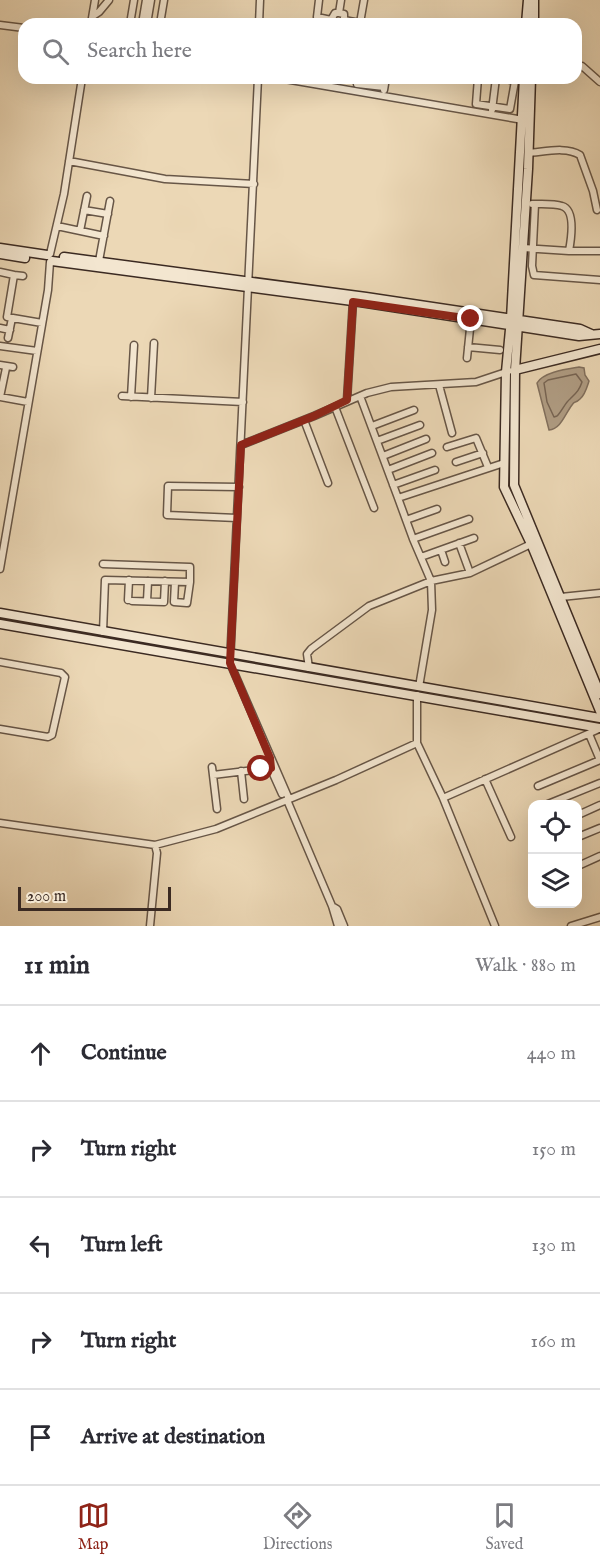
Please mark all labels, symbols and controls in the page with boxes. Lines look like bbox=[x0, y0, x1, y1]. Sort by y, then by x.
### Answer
search box bbox=[18, 18, 582, 84]
icon: search bbox=[39, 35, 72, 68]
text: Search here bbox=[87, 37, 192, 65]
route end bbox=[457, 305, 483, 331]
route start bbox=[247, 755, 273, 781]
map controls bbox=[528, 800, 582, 908]
button: locate bbox=[528, 800, 582, 854]
button: layers bbox=[528, 854, 582, 908]
scale bar bbox=[18, 884, 171, 911]
text: 200 m bbox=[27, 887, 66, 907]
text: 11 min bbox=[24, 949, 90, 982]
text: Walk · 880 m bbox=[475, 953, 576, 978]
icon: ahead bbox=[24, 1037, 57, 1070]
text: Continue bbox=[81, 1039, 167, 1067]
text: 440 m bbox=[527, 1041, 576, 1066]
icon: right bbox=[24, 1133, 57, 1166]
text: Turn right bbox=[81, 1135, 176, 1163]
text: 150 m bbox=[532, 1137, 576, 1162]
icon: left bbox=[24, 1229, 57, 1262]
text: Turn left bbox=[81, 1231, 163, 1259]
text: 130 m bbox=[531, 1233, 576, 1258]
icon: right bbox=[24, 1325, 57, 1358]
text: Turn right bbox=[81, 1327, 176, 1355]
text: 160 m bbox=[530, 1329, 576, 1354]
icon: arrive bbox=[24, 1421, 57, 1454]
text: Arrive at destination bbox=[81, 1423, 265, 1451]
tab: Map bbox=[77, 1499, 110, 1555]
tab: Directions bbox=[263, 1499, 332, 1555]
tab: Saved bbox=[486, 1499, 523, 1555]

